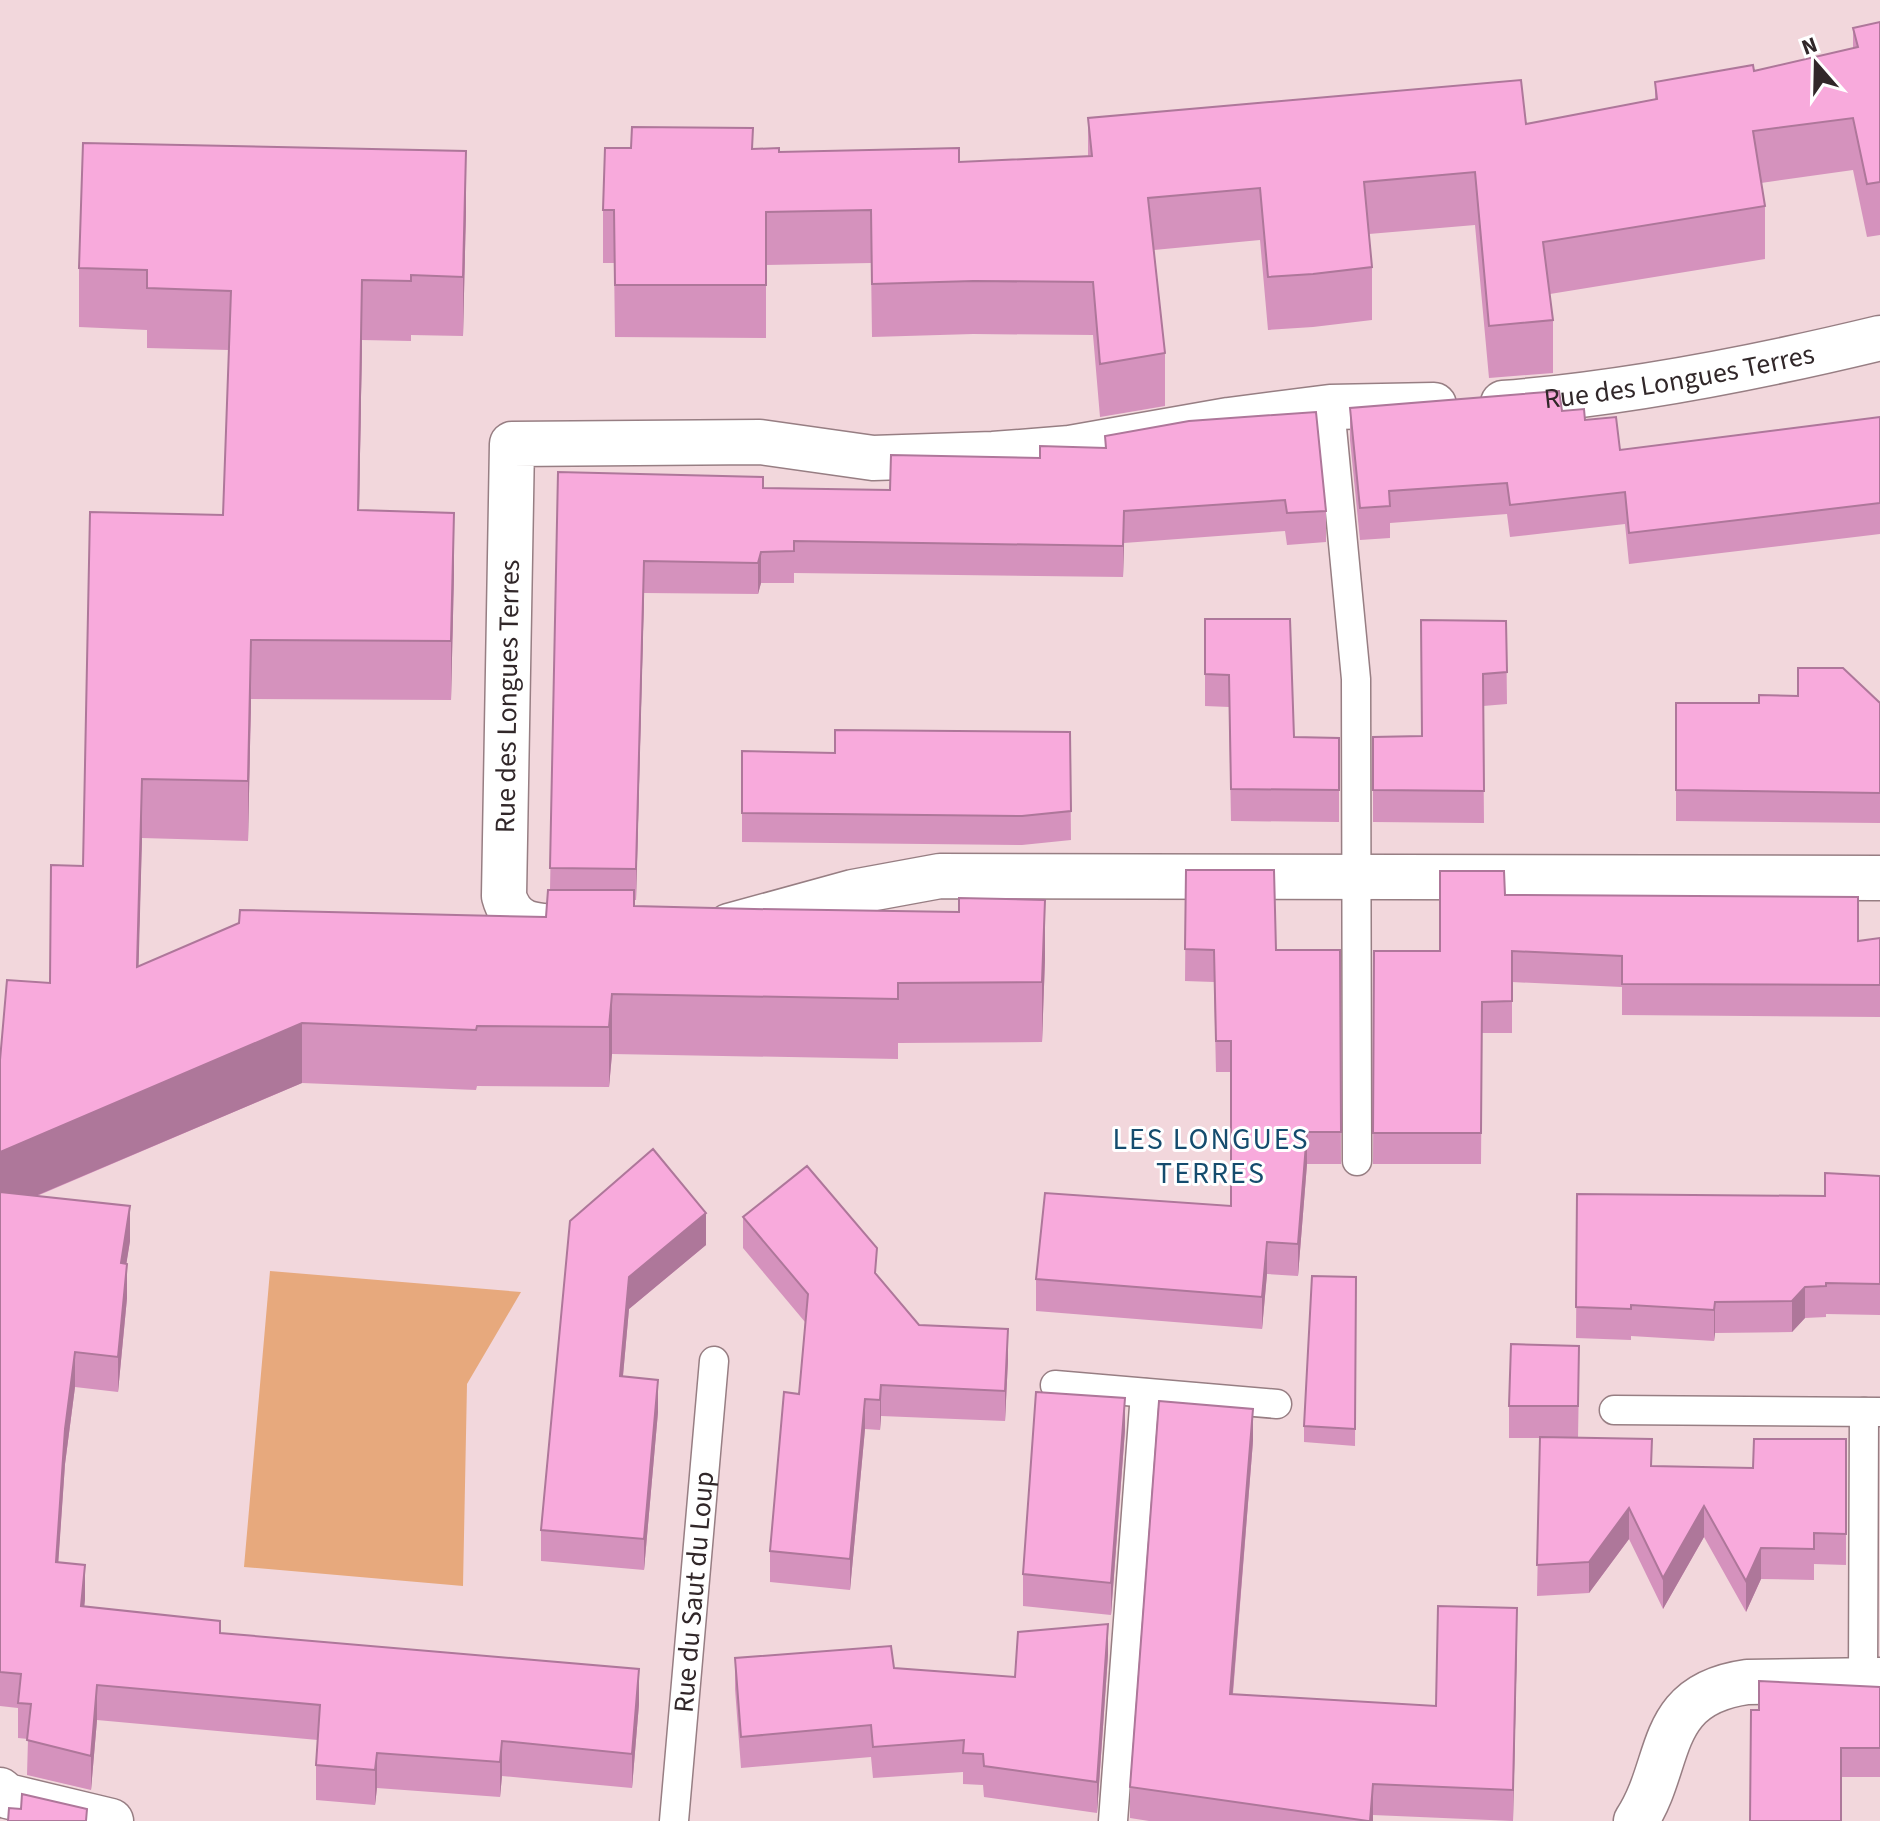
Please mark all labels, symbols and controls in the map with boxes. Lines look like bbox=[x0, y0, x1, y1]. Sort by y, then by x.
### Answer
north arrow bbox=[1776, 24, 1856, 104]
text: N bbox=[1797, 29, 1822, 64]
street label: Rue des Longues Terres bbox=[1542, 334, 1818, 419]
street label: Rue des Longues Terres bbox=[485, 559, 530, 833]
district label: LES LONGUES TERRES bbox=[1112, 1118, 1310, 1195]
street label: Rue du Saut du Loup bbox=[664, 1470, 724, 1714]

